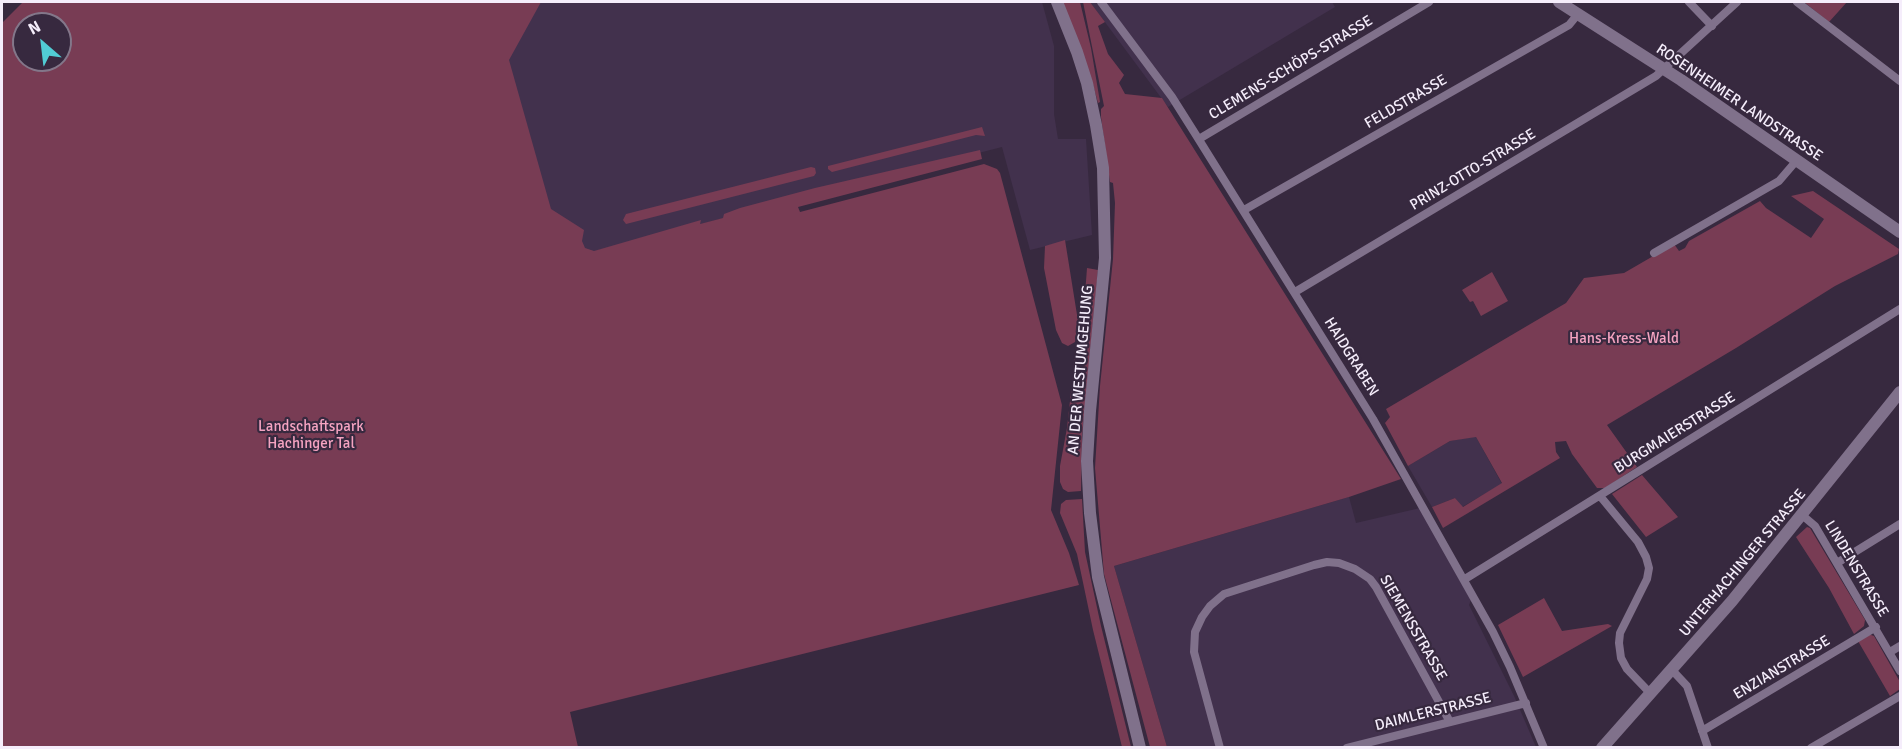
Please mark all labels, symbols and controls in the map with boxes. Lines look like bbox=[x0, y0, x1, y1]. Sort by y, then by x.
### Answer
north arrow bbox=[12, 12, 72, 72]
street label: CLEMENS-SCHÖPS-STRASSE bbox=[1206, 12, 1376, 124]
text: N bbox=[25, 16, 44, 39]
street label: ROSENHEIMER LANDSTRASSE bbox=[1652, 40, 1826, 166]
street label: FELDSTRASSE bbox=[1362, 71, 1450, 133]
street label: PRINZ-OTTO-STRASSE bbox=[1407, 125, 1539, 215]
street label: AN DER WESTUMGEHUNG bbox=[1065, 285, 1097, 455]
street label: HAIDGRABEN bbox=[1320, 314, 1382, 400]
park label: Hans-Kress-Wald bbox=[1569, 330, 1679, 348]
street label: BURGMAIERSTRASSE bbox=[1611, 388, 1739, 478]
park label: Landschaftspark Hachinger Tal bbox=[258, 418, 364, 453]
street label: UNTERHACHINGER STRASSE bbox=[1676, 486, 1810, 640]
street label: LINDENSTRASSE bbox=[1820, 518, 1892, 620]
street label: SIEMENSSTRASSE bbox=[1375, 572, 1451, 684]
street label: ENZIANSTRASSE bbox=[1730, 632, 1834, 704]
street label: DAIMLERSTRASSE bbox=[1373, 689, 1493, 735]

